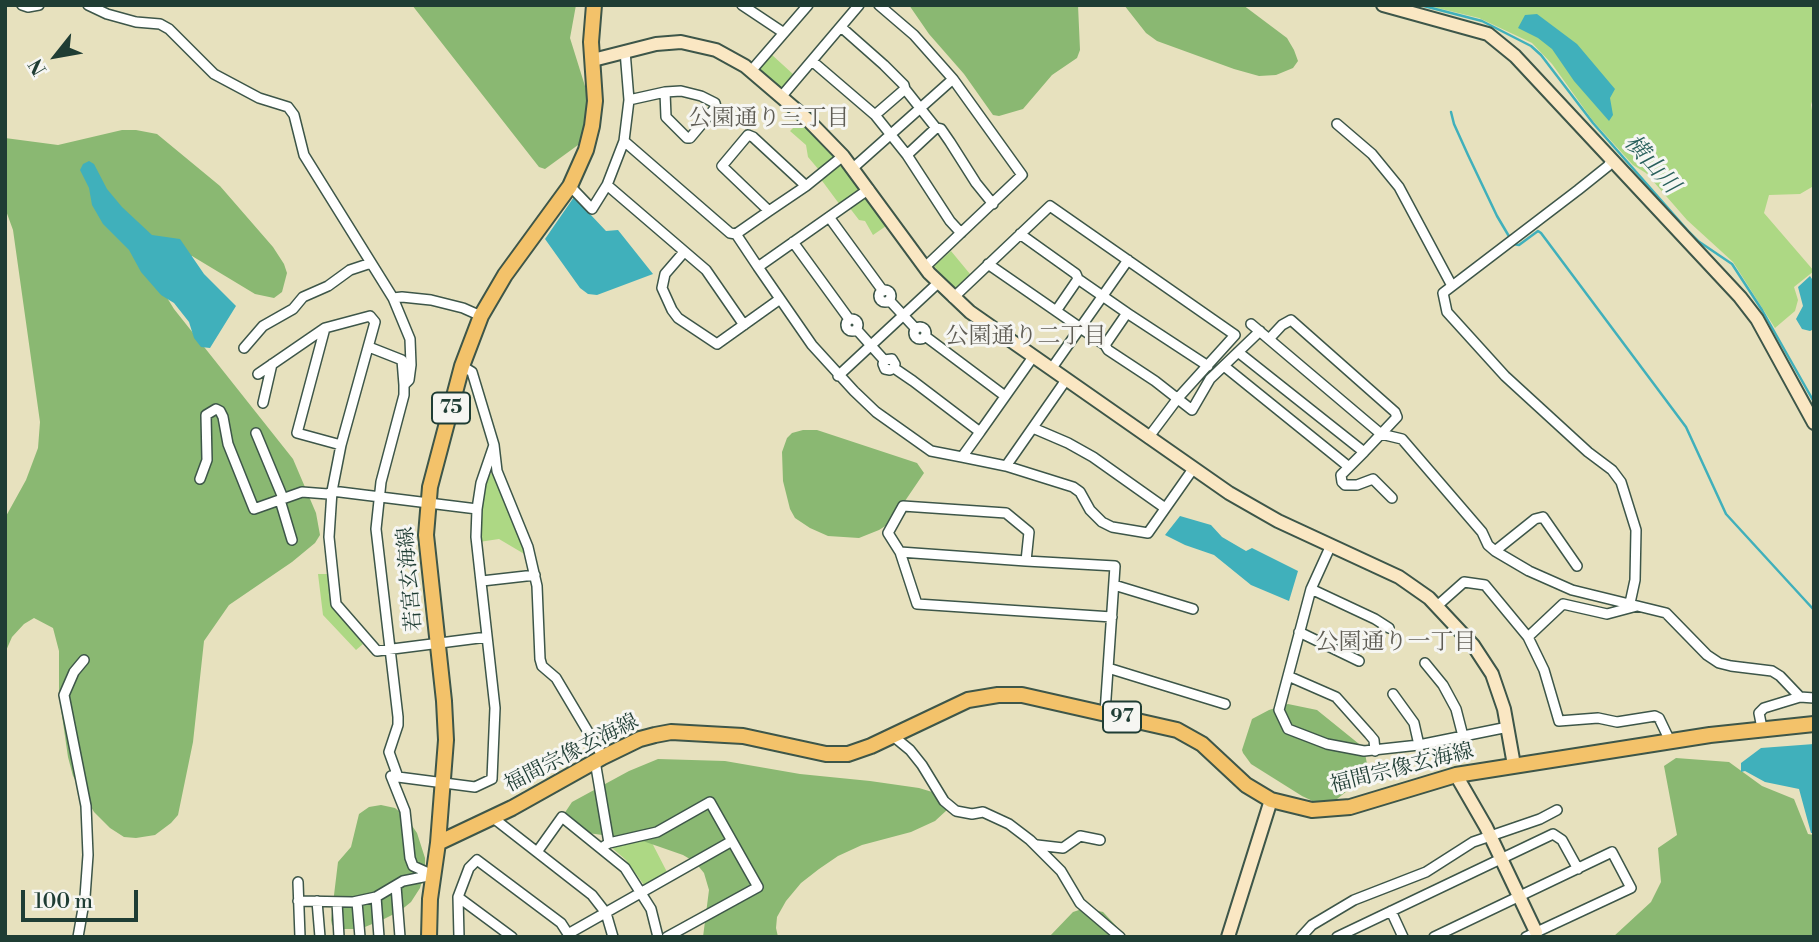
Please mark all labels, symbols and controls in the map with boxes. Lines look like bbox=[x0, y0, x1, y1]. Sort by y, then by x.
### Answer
north arrow bbox=[21, 21, 91, 91]
text: N bbox=[24, 54, 52, 79]
district label: 公園通り三丁目 bbox=[689, 105, 849, 133]
water label: 横山川 bbox=[1618, 130, 1684, 200]
district label: 公園通り二丁目 bbox=[946, 323, 1106, 351]
road number: 75 bbox=[432, 392, 470, 424]
street label: 若宮玄海線 bbox=[394, 526, 428, 632]
district label: 公園通り一丁目 bbox=[1316, 629, 1476, 657]
road number: 97 bbox=[1103, 702, 1141, 732]
street label: 福間宗像玄海線 bbox=[501, 709, 643, 799]
street label: 福間宗像玄海線 bbox=[1328, 739, 1476, 799]
scale bar bbox=[24, 876, 142, 920]
text: 100 m bbox=[34, 889, 93, 915]

